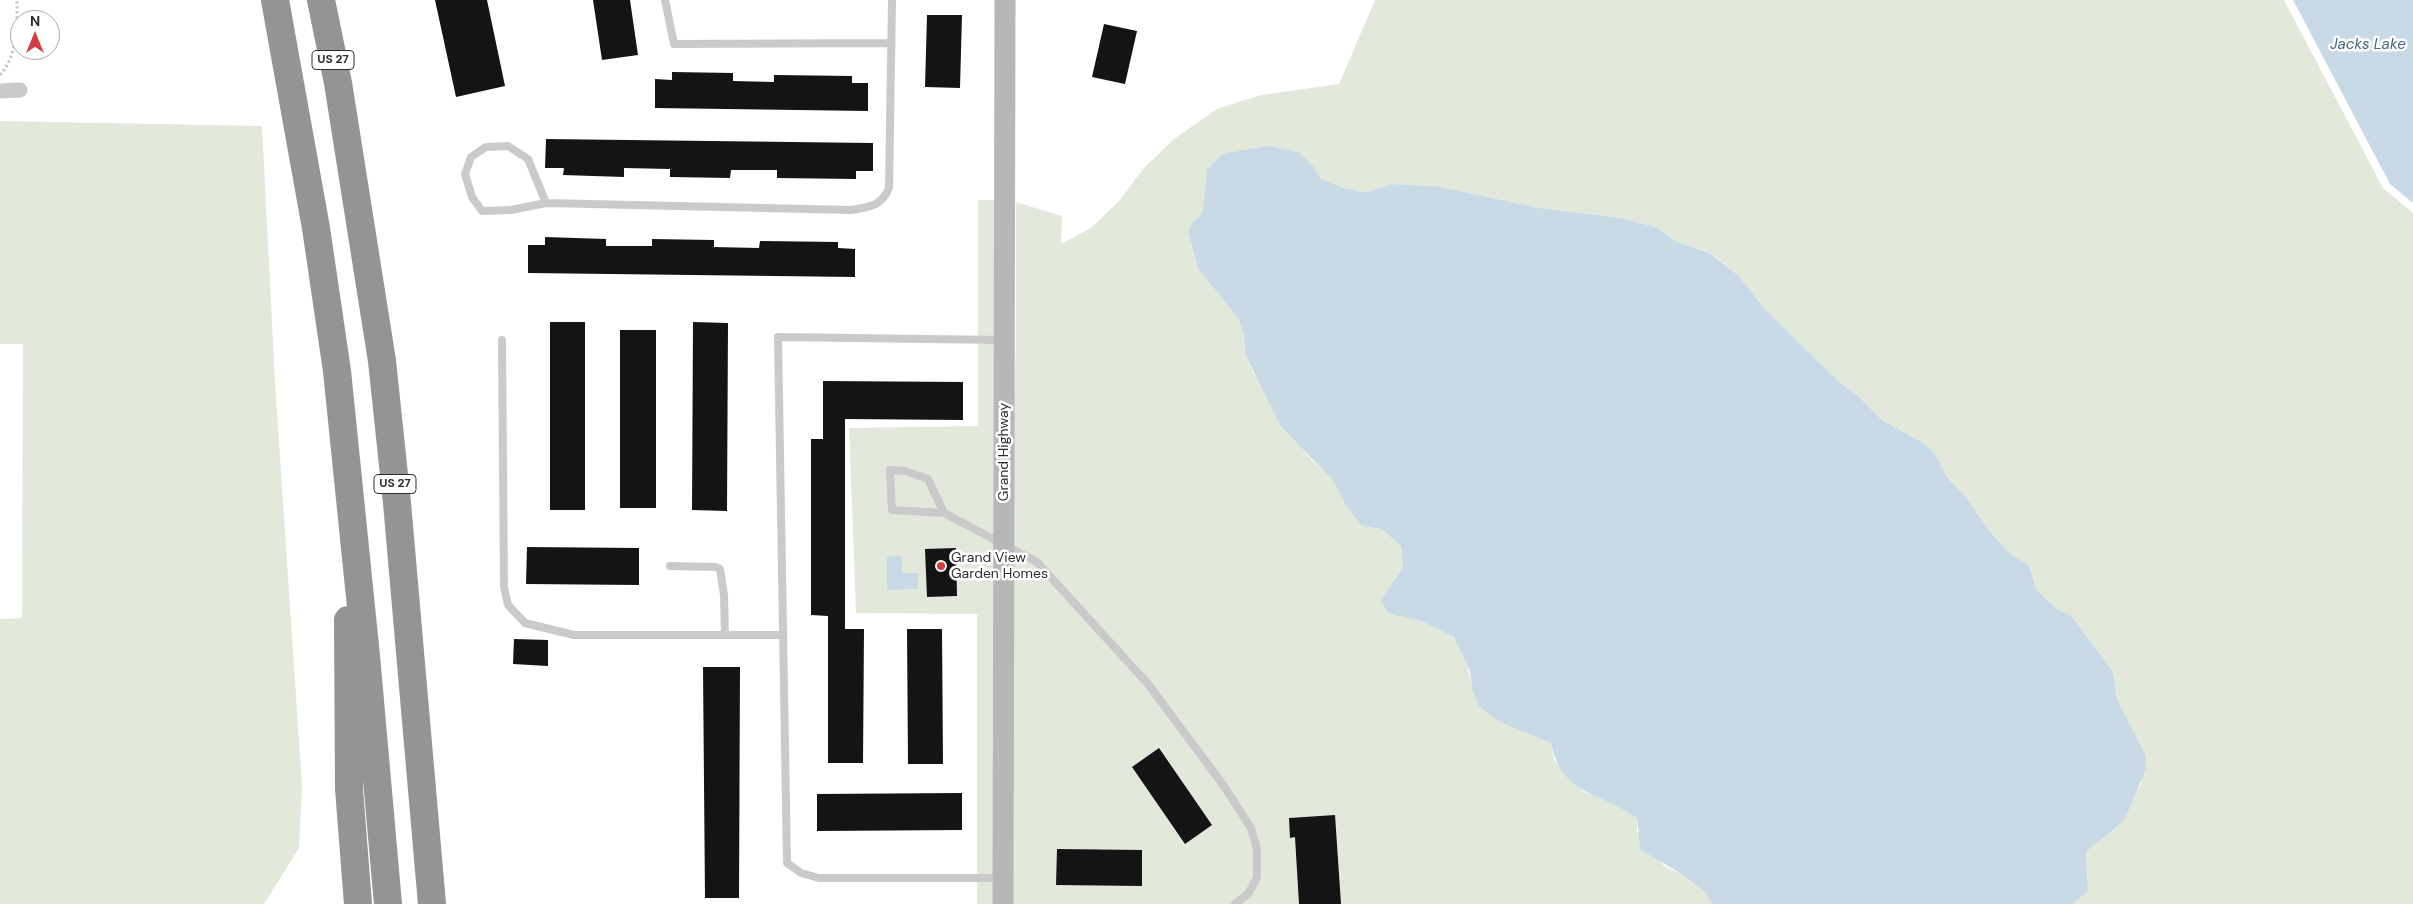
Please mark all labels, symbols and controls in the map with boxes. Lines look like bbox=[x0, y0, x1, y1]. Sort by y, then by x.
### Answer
north arrow bbox=[10, 10, 60, 60]
text: N bbox=[30, 12, 40, 30]
water label: Jacks Lake bbox=[2330, 36, 2406, 54]
road number: US 27 bbox=[312, 50, 354, 70]
street label: Grand Highway bbox=[996, 403, 1012, 501]
road number: US 27 bbox=[374, 474, 416, 494]
place label: Grand View Garden Homes bbox=[951, 550, 1048, 582]
marker: Grand View Garden Homes bbox=[935, 560, 947, 572]

